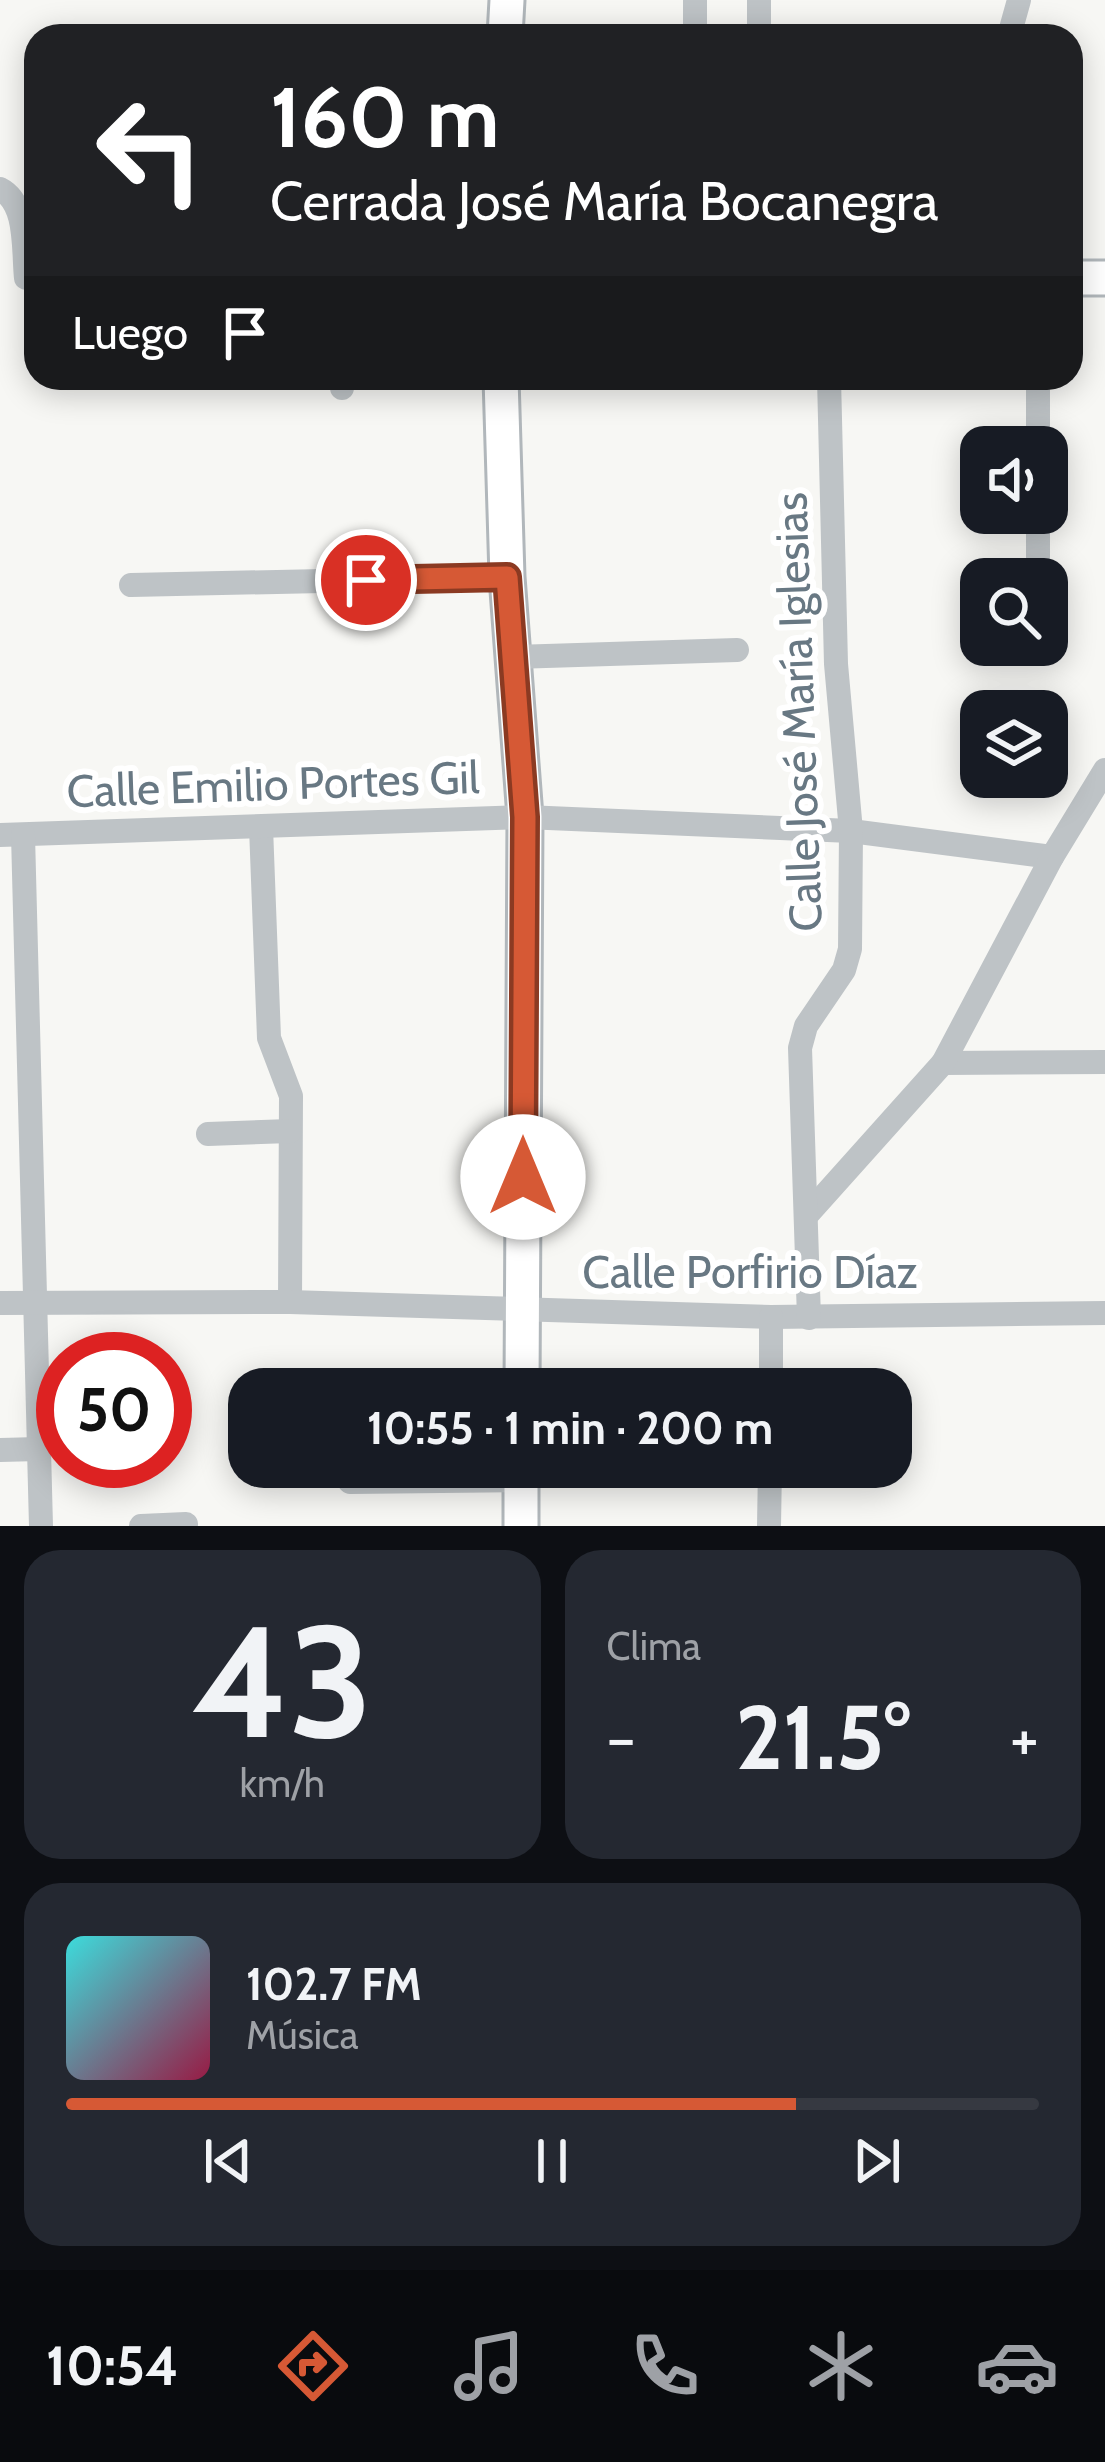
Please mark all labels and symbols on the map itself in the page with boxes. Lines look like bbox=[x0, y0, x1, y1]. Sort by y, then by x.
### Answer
street label: Calle José María Iglesias bbox=[763, 492, 833, 932]
pin bbox=[315, 529, 417, 631]
street label: Calle Emilio Portes Gil bbox=[66, 750, 481, 818]
position arrow bbox=[460, 1114, 586, 1240]
street label: Calle Porfirio Díaz bbox=[582, 1245, 918, 1299]
speed limit sign: 50 bbox=[36, 1332, 192, 1488]

